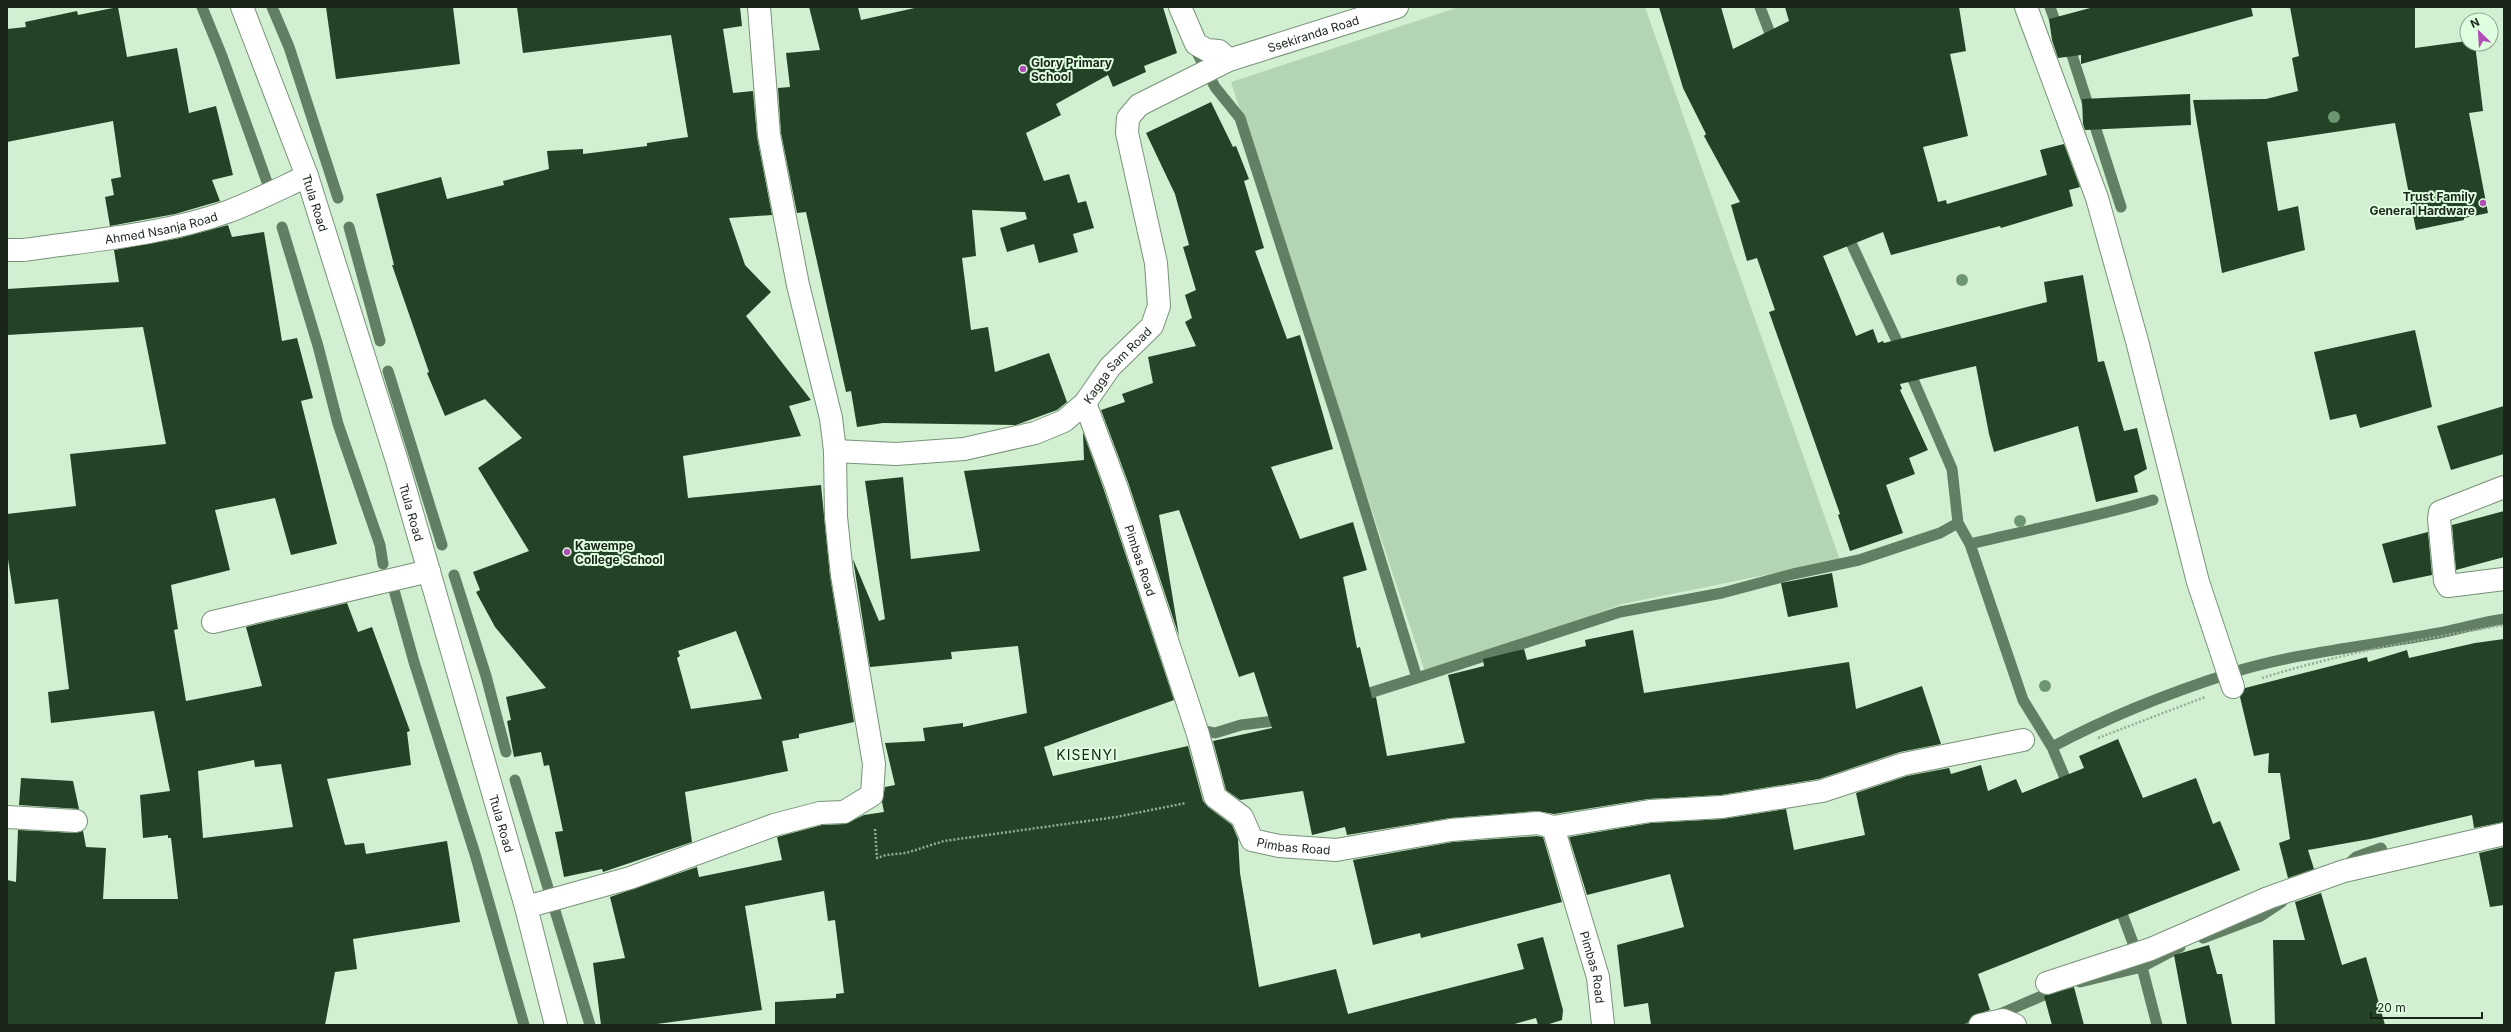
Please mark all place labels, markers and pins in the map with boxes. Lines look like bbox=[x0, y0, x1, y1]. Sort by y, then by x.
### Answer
place label: Glory Primary School bbox=[1031, 55, 1113, 84]
marker: Glory Primary School bbox=[1018, 64, 1028, 74]
place label: Trust Family General Hardware bbox=[2369, 189, 2476, 218]
marker: Trust Family General Hardware bbox=[2478, 198, 2488, 208]
place label: Kawempe College School bbox=[575, 538, 663, 567]
marker: Kawempe College School bbox=[562, 547, 572, 557]

